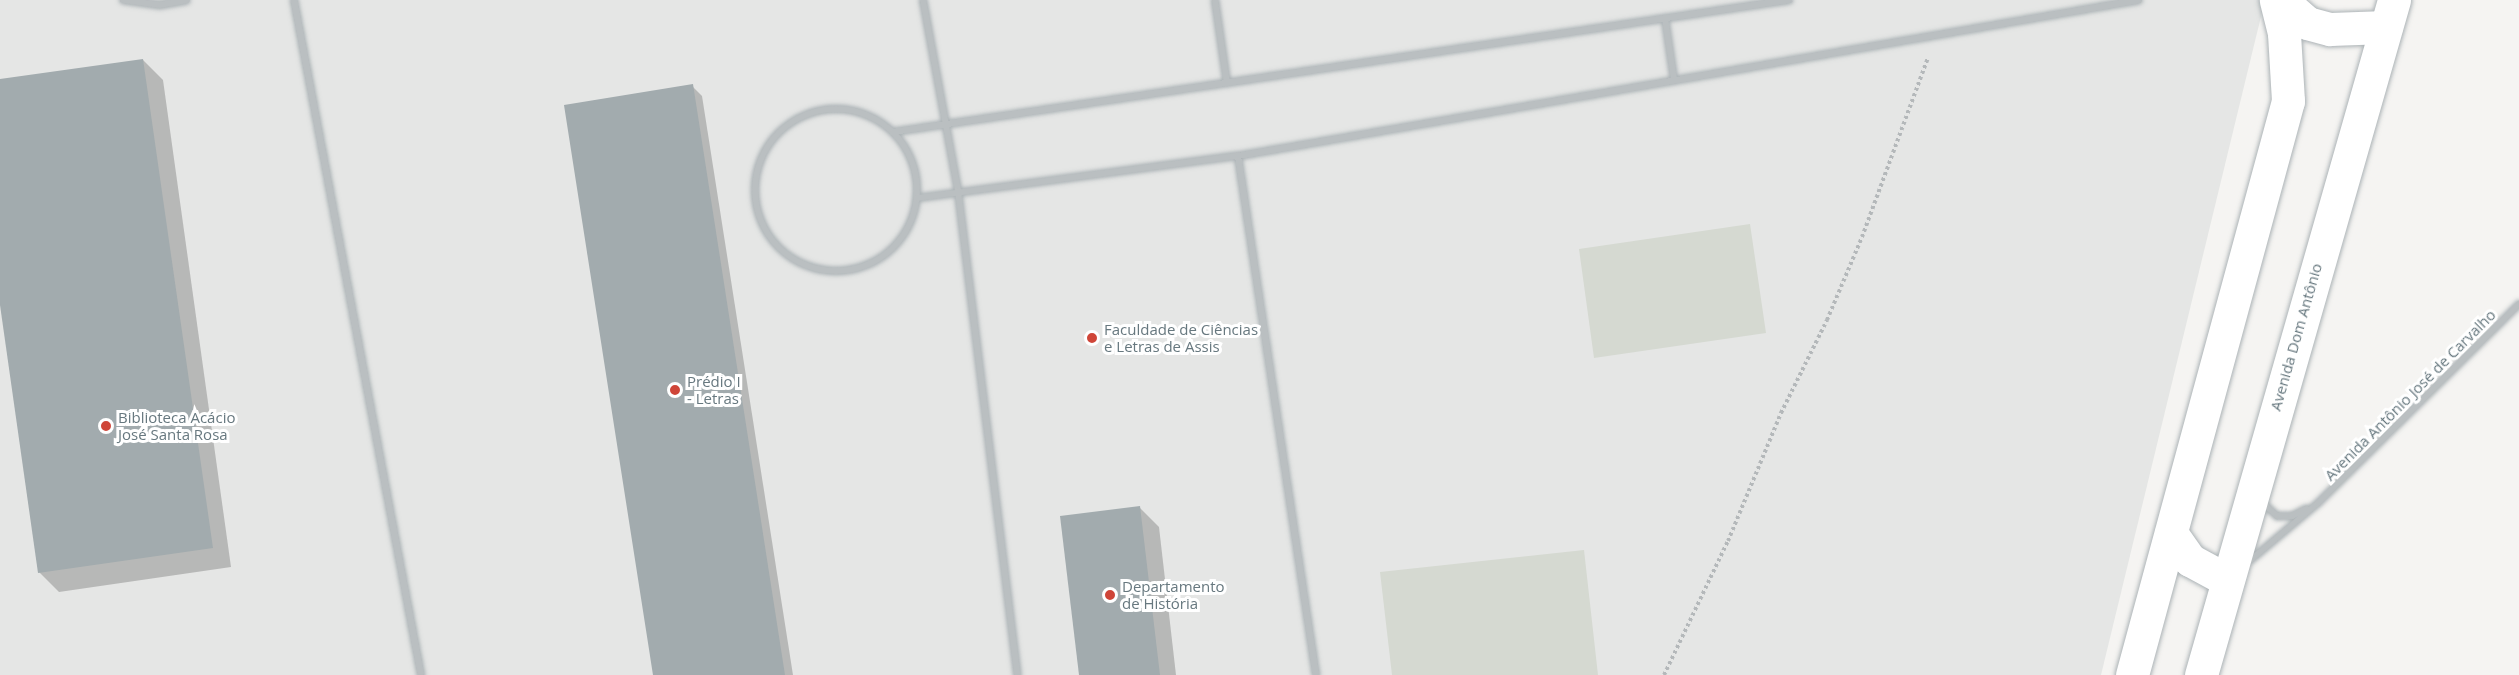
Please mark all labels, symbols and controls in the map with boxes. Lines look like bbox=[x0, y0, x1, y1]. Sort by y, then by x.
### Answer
street label: Avenida Dom Antônio bbox=[2266, 261, 2326, 413]
street label: Avenida Antônio José de Carvalho bbox=[2321, 306, 2499, 484]
place label: Faculdade de Ciências e Letras de Assis bbox=[1104, 320, 1258, 355]
marker: Faculdade de Ciências e Letras de Assis bbox=[1085, 331, 1099, 345]
place label: Prédio I - Letras bbox=[687, 372, 741, 407]
marker: Prédio I - Letras bbox=[668, 383, 682, 397]
place label: Biblioteca Acácio José Santa Rosa bbox=[118, 408, 235, 443]
marker: Biblioteca Acácio José Santa Rosa bbox=[99, 419, 113, 433]
place label: Departamento de História bbox=[1122, 577, 1225, 612]
marker: Departamento de História bbox=[1103, 588, 1117, 602]

